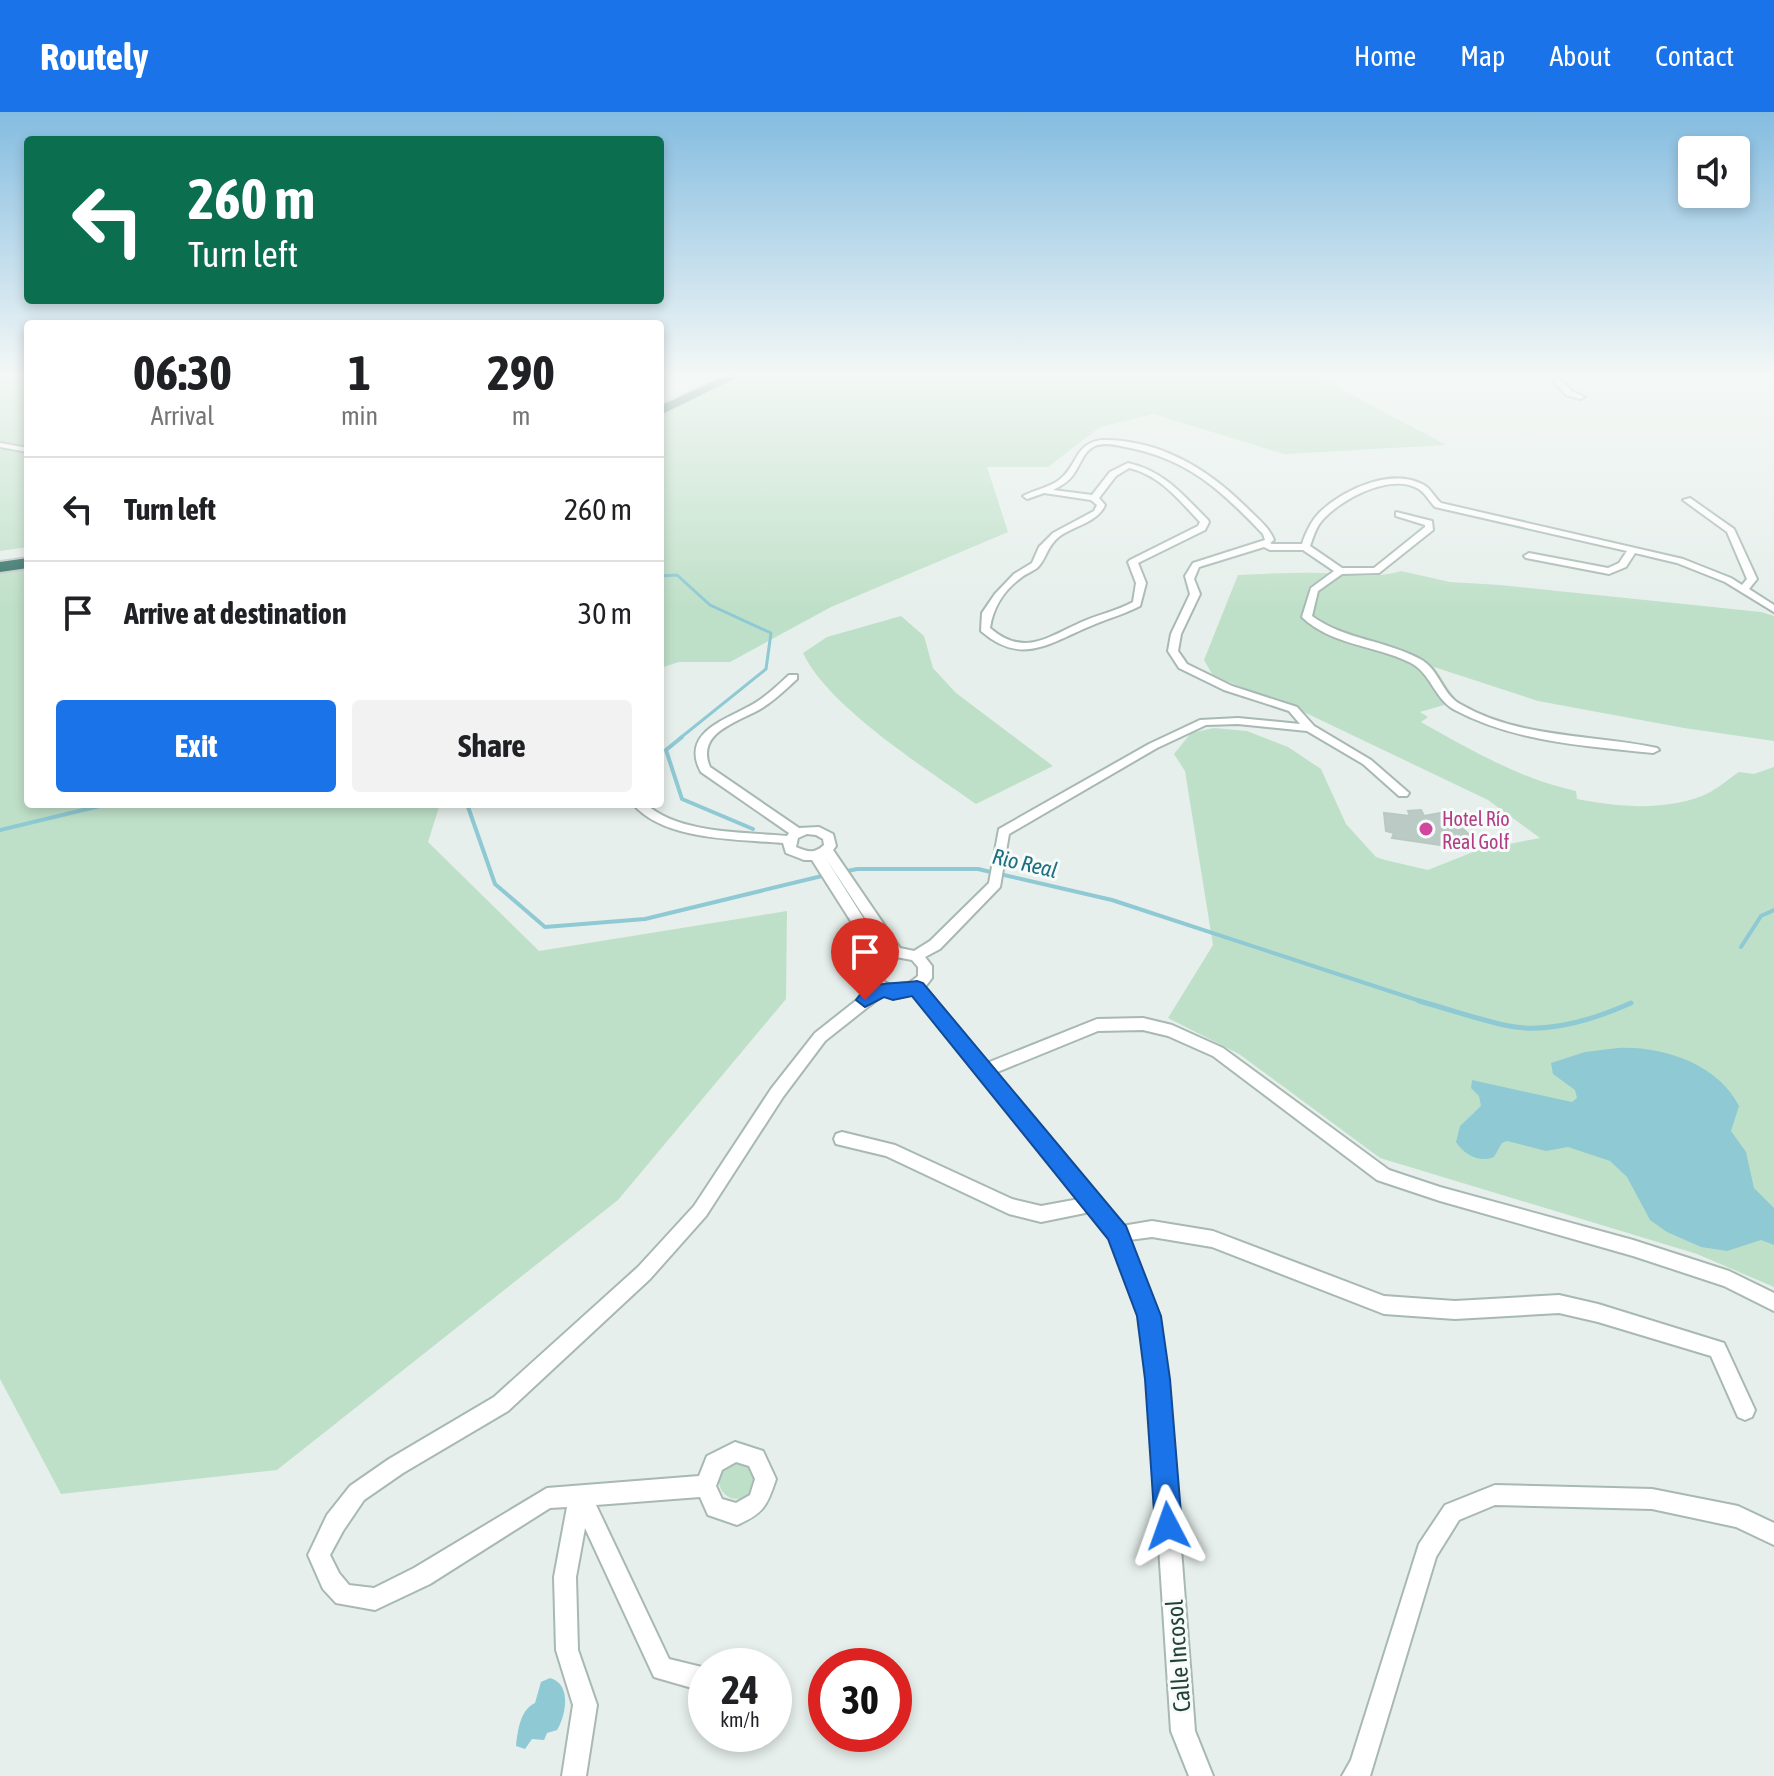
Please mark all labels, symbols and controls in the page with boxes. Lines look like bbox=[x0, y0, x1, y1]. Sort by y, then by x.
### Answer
text: Routely bbox=[40, 35, 148, 78]
text: Home bbox=[1354, 40, 1416, 72]
text: Map bbox=[1460, 40, 1505, 72]
text: About bbox=[1549, 40, 1611, 72]
text: Contact bbox=[1655, 40, 1734, 72]
map controls bbox=[1678, 136, 1750, 208]
button: sound bbox=[1678, 136, 1750, 208]
text: 260 m bbox=[188, 167, 315, 231]
icon: left bbox=[56, 168, 160, 272]
text: Turn left bbox=[188, 233, 298, 275]
text: 06:30 bbox=[133, 345, 232, 400]
text: 1 bbox=[348, 345, 371, 400]
text: 290 bbox=[487, 345, 555, 400]
text: Arrival bbox=[151, 401, 214, 431]
text: min bbox=[341, 401, 378, 431]
text: m bbox=[512, 401, 530, 431]
icon: left bbox=[56, 487, 100, 531]
text: Turn left bbox=[124, 492, 216, 526]
text: 260 m bbox=[564, 492, 632, 526]
icon: arrive bbox=[56, 591, 100, 635]
text: Arrive at destination bbox=[124, 596, 346, 630]
text: 30 m bbox=[578, 596, 632, 630]
button: Exit bbox=[56, 700, 336, 792]
button: Share bbox=[352, 700, 632, 792]
place label: Hotel Río Real Golf bbox=[1442, 807, 1510, 853]
marker: Hotel Río Real Golf bbox=[1417, 820, 1435, 838]
water label: Rio Real bbox=[990, 843, 1060, 883]
pin bbox=[831, 918, 899, 1000]
icon: arrive bbox=[843, 930, 887, 974]
position arrow bbox=[1126, 1484, 1210, 1568]
street label: Calle Incosol bbox=[1161, 1598, 1195, 1713]
speed limit sign: 30 bbox=[808, 1648, 912, 1752]
text: 24 bbox=[721, 1667, 759, 1712]
text: km/h bbox=[720, 1708, 760, 1731]

